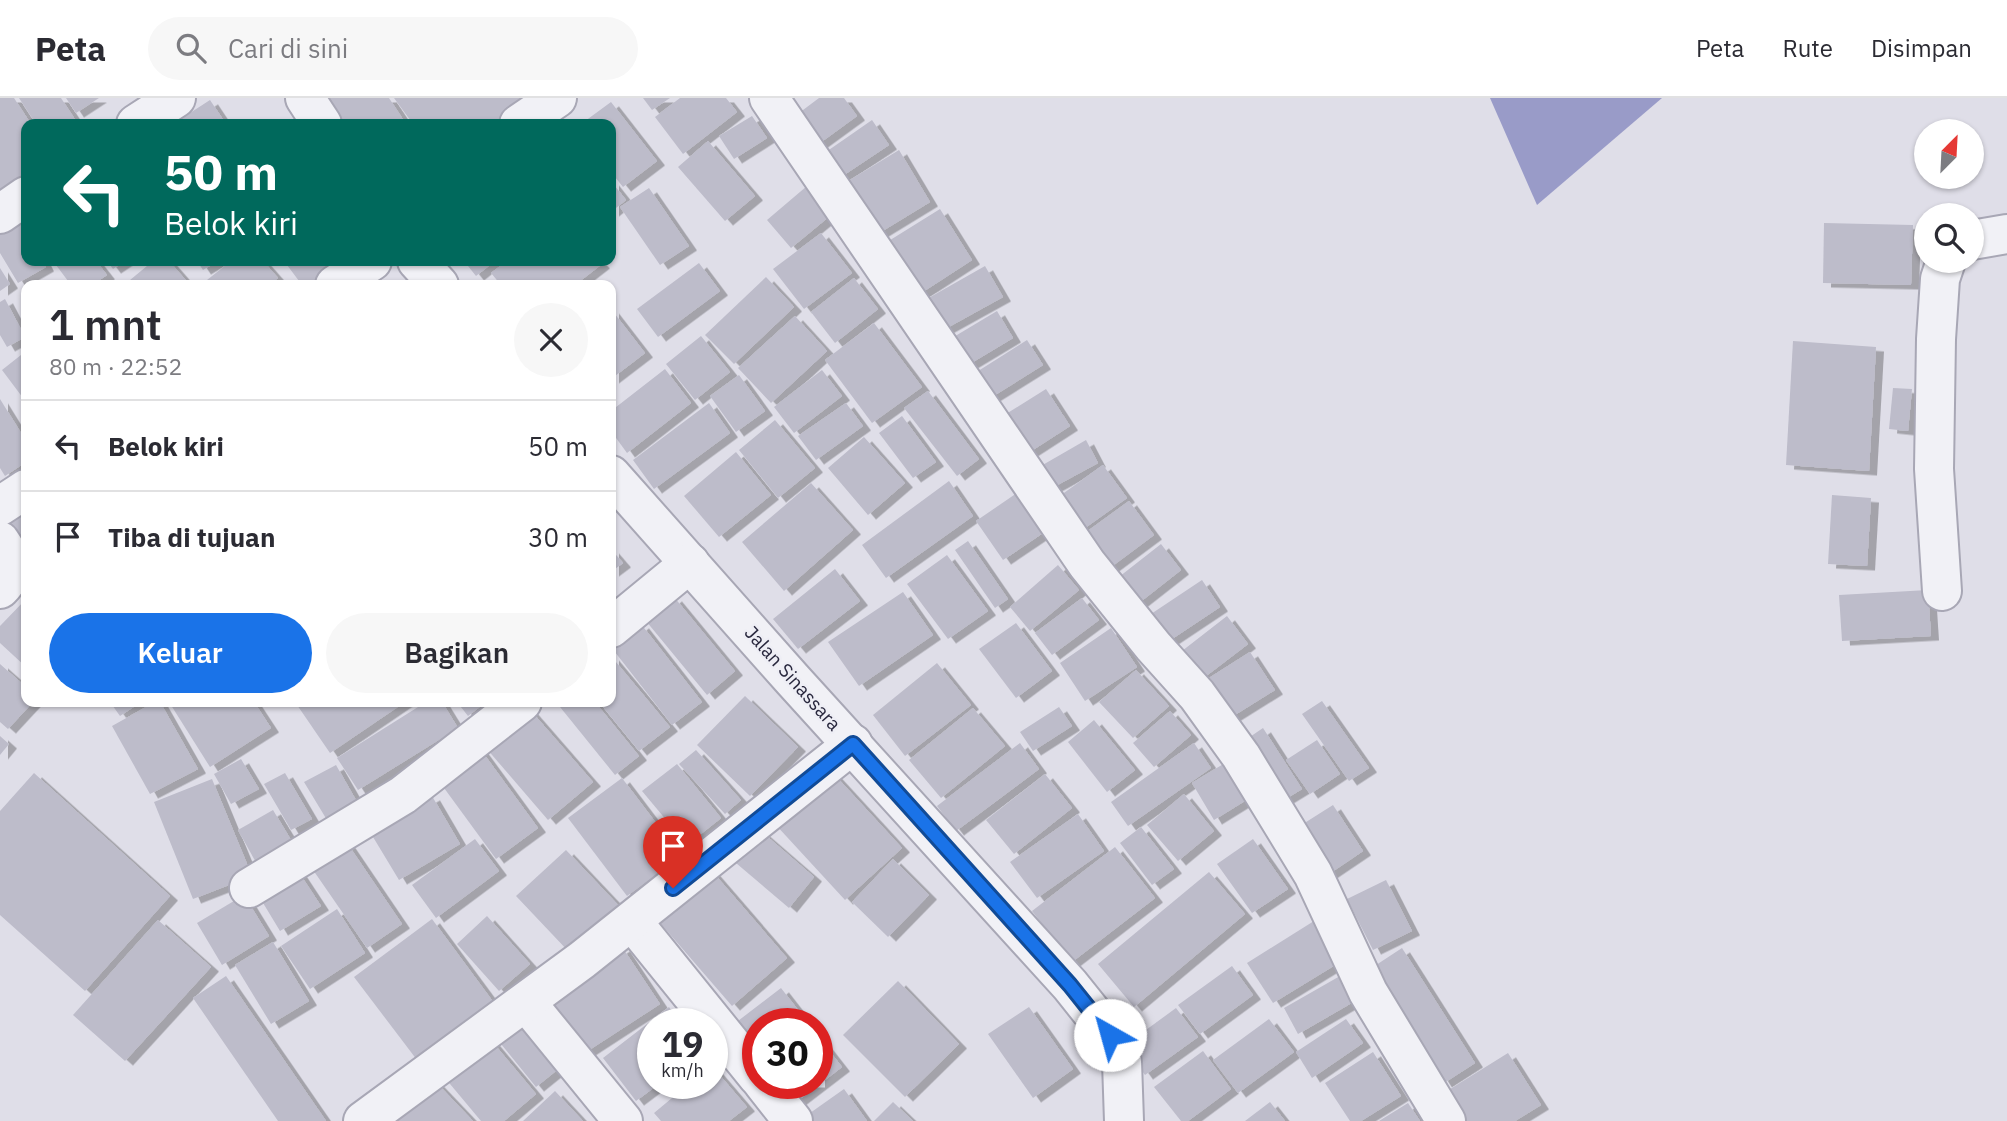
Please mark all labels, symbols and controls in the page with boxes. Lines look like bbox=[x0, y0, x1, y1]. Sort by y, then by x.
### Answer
search box bbox=[148, 17, 638, 80]
text: Peta bbox=[35, 27, 106, 70]
icon: search bbox=[172, 29, 210, 67]
text: Cari di sini bbox=[228, 31, 348, 65]
text: Peta bbox=[1696, 32, 1744, 64]
text: Rute bbox=[1782, 32, 1833, 64]
text: Disimpan bbox=[1871, 32, 1972, 64]
north arrow bbox=[1914, 119, 1984, 189]
map controls bbox=[1914, 119, 1984, 273]
text: 50 m bbox=[164, 140, 278, 203]
icon: left bbox=[49, 147, 140, 238]
text: Belok kiri bbox=[164, 202, 298, 244]
button: search bbox=[1914, 203, 1984, 273]
text: 1 mnt bbox=[49, 297, 162, 352]
button: close bbox=[514, 303, 588, 377]
text: 80 m · 22:52 bbox=[49, 351, 182, 381]
icon: left bbox=[49, 427, 87, 465]
text: Belok kiri bbox=[108, 429, 224, 463]
text: 50 m bbox=[528, 429, 588, 463]
icon: arrive bbox=[49, 518, 87, 556]
text: Tiba di tujuan bbox=[108, 520, 275, 554]
text: 30 m bbox=[528, 520, 588, 554]
button: Keluar bbox=[49, 613, 312, 693]
button: Bagikan bbox=[326, 613, 588, 693]
street label: Jalan Sinassara bbox=[740, 621, 846, 735]
pin bbox=[643, 816, 703, 888]
icon: arrive bbox=[654, 827, 692, 865]
position arrow bbox=[1073, 998, 1147, 1072]
speed limit sign: 30 bbox=[742, 1008, 833, 1099]
text: 19 bbox=[661, 1021, 704, 1067]
text: km/h bbox=[661, 1059, 704, 1082]

